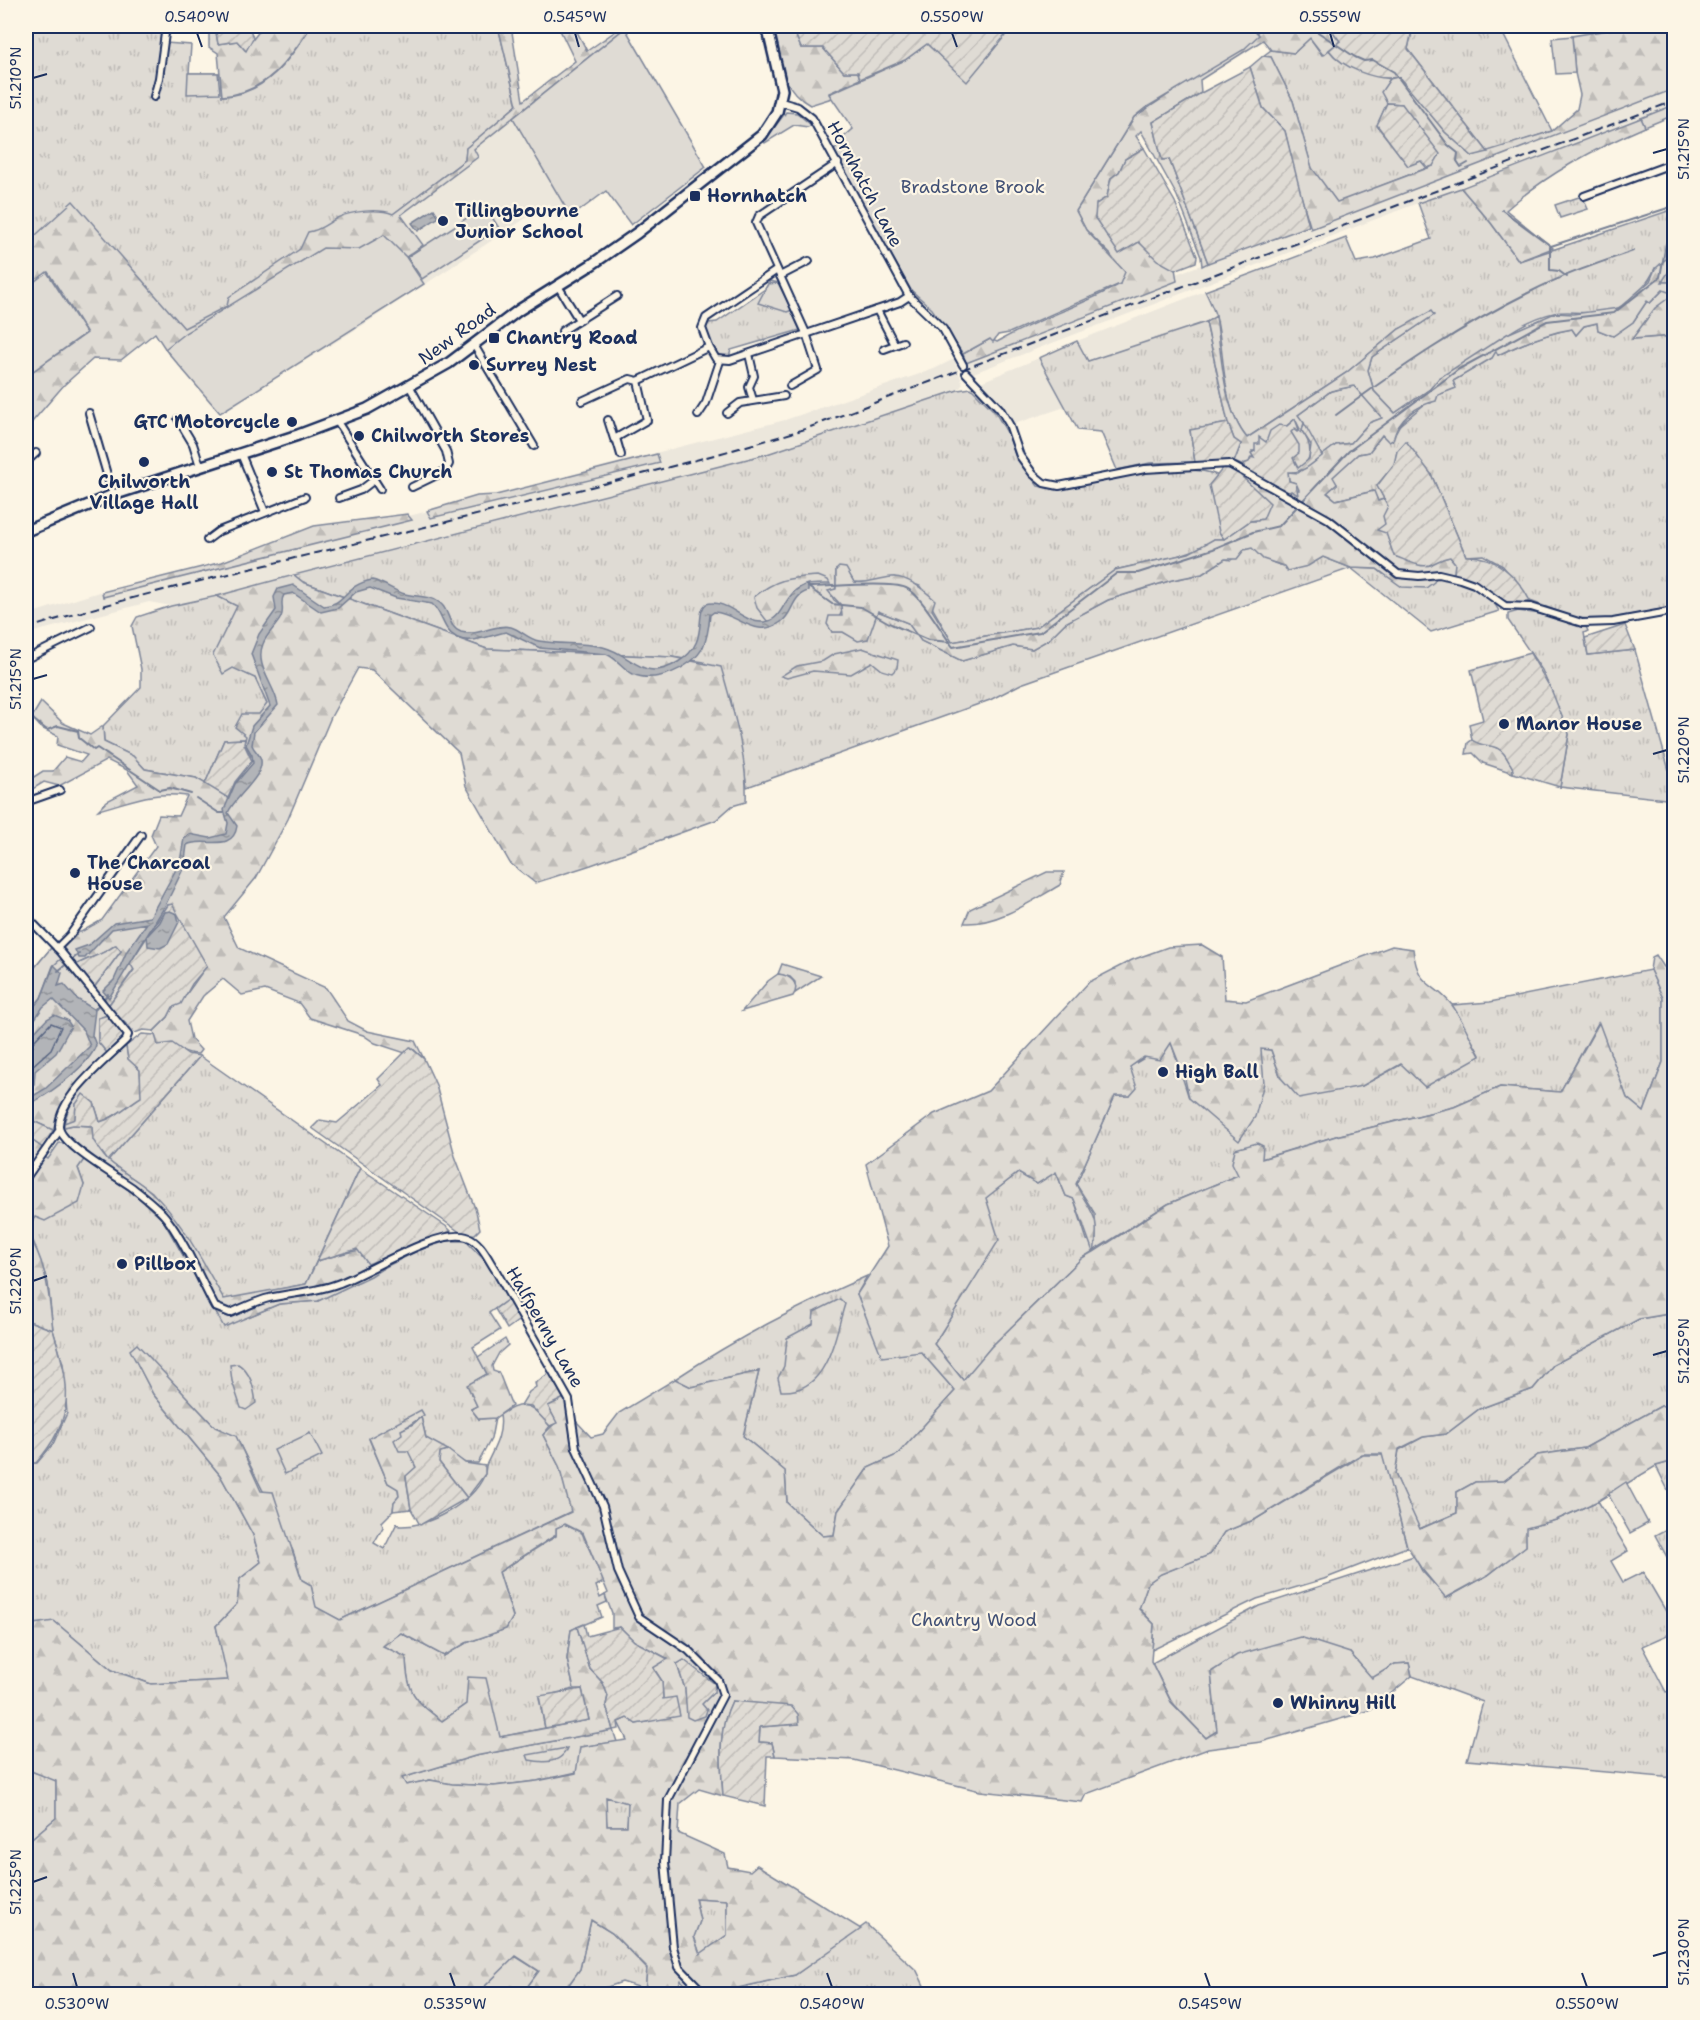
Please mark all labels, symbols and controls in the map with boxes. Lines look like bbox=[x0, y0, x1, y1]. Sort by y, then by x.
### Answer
text: 0.540°W bbox=[164, 7, 230, 27]
text: 0.545°W bbox=[543, 7, 607, 27]
text: 0.550°W bbox=[920, 7, 984, 27]
text: 0.555°W bbox=[1299, 7, 1361, 27]
text: 51.210°N bbox=[6, 46, 26, 110]
street label: Hornhatch Lane bbox=[822, 117, 908, 251]
text: 51.215°N bbox=[1674, 118, 1694, 180]
park label: Bradstone Brook bbox=[901, 175, 1045, 199]
place label: Hornhatch bbox=[707, 184, 807, 208]
marker: Hornhatch bbox=[688, 189, 702, 203]
place label: Tillingbourne Junior School bbox=[455, 199, 583, 244]
marker: Tillingbourne Junior School bbox=[436, 214, 450, 228]
street label: New Road bbox=[413, 298, 501, 370]
place label: Chantry Road bbox=[506, 326, 638, 350]
marker: Chantry Road bbox=[487, 331, 501, 345]
place label: Surrey Nest bbox=[486, 353, 597, 377]
marker: Surrey Nest bbox=[467, 358, 481, 372]
place label: GTC Motorcycle bbox=[134, 410, 280, 434]
marker: GTC Motorcycle bbox=[285, 415, 299, 429]
place label: Chilworth Stores bbox=[371, 424, 529, 448]
marker: Chilworth Stores bbox=[352, 429, 366, 443]
marker: Chilworth Village Hall bbox=[137, 455, 151, 469]
place label: St Thomas Church bbox=[284, 460, 452, 484]
marker: St Thomas Church bbox=[265, 465, 279, 479]
place label: Chilworth Village Hall bbox=[90, 470, 198, 515]
text: 51.215°N bbox=[6, 648, 26, 710]
place label: Manor House bbox=[1516, 712, 1643, 736]
text: 51.220°N bbox=[1674, 716, 1694, 784]
marker: Manor House bbox=[1497, 717, 1511, 731]
place label: The Charcoal House bbox=[87, 851, 210, 896]
marker: The Charcoal House bbox=[68, 866, 82, 880]
place label: High Ball bbox=[1175, 1060, 1259, 1084]
marker: High Ball bbox=[1156, 1065, 1170, 1079]
text: 51.220°N bbox=[6, 1247, 26, 1315]
place label: Pillbox bbox=[134, 1252, 196, 1276]
marker: Pillbox bbox=[115, 1257, 129, 1271]
street label: Halfpenny Lane bbox=[501, 1262, 589, 1392]
text: 51.225°N bbox=[1674, 1318, 1694, 1384]
park label: Chantry Wood bbox=[911, 1608, 1037, 1632]
place label: Whinny Hill bbox=[1290, 1691, 1396, 1715]
marker: Whinny Hill bbox=[1271, 1696, 1285, 1710]
text: 51.225°N bbox=[6, 1849, 26, 1915]
text: 51.230°N bbox=[1674, 1918, 1694, 1986]
text: 0.530°W bbox=[45, 1994, 109, 2014]
text: 0.535°W bbox=[423, 1994, 487, 2014]
text: 0.540°W bbox=[799, 1994, 865, 2014]
text: 0.545°W bbox=[1178, 1994, 1242, 2014]
text: 0.550°W bbox=[1555, 1994, 1619, 2014]

